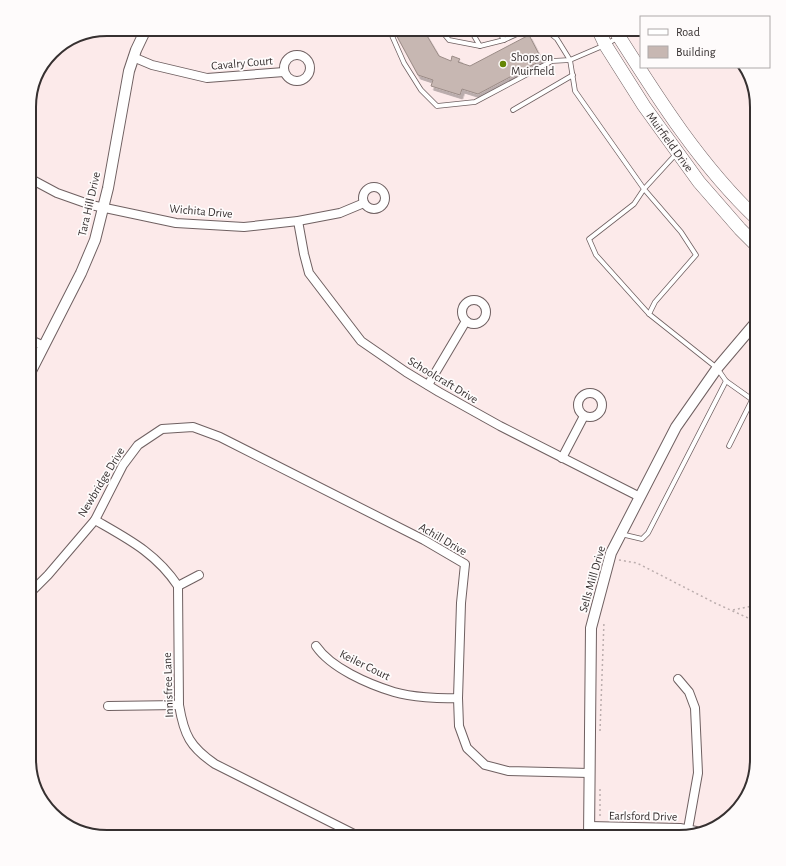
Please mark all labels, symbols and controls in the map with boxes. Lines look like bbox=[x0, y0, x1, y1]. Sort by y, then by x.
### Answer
legend bbox=[640, 16, 770, 68]
text: Road bbox=[676, 26, 700, 38]
text: Building bbox=[676, 46, 716, 58]
place label: Shops on Muirfield bbox=[511, 51, 555, 77]
street label: Cavalry Court bbox=[211, 54, 274, 73]
marker: Shops on Muirfield bbox=[498, 59, 508, 69]
street label: Muirfield Drive bbox=[644, 110, 696, 174]
street label: Tara Hill Drive bbox=[76, 171, 102, 237]
street label: Wichita Drive bbox=[169, 202, 233, 220]
street label: Schoolcraft Drive bbox=[406, 354, 480, 406]
street label: Newbridge Drive bbox=[76, 445, 126, 519]
street label: Achill Drive bbox=[417, 520, 469, 558]
street label: Sells Mill Drive bbox=[577, 544, 607, 614]
street label: Keiler Court bbox=[338, 648, 392, 682]
street label: Innisfree Lane bbox=[161, 652, 175, 718]
street label: Earlsford Drive bbox=[609, 809, 677, 823]

